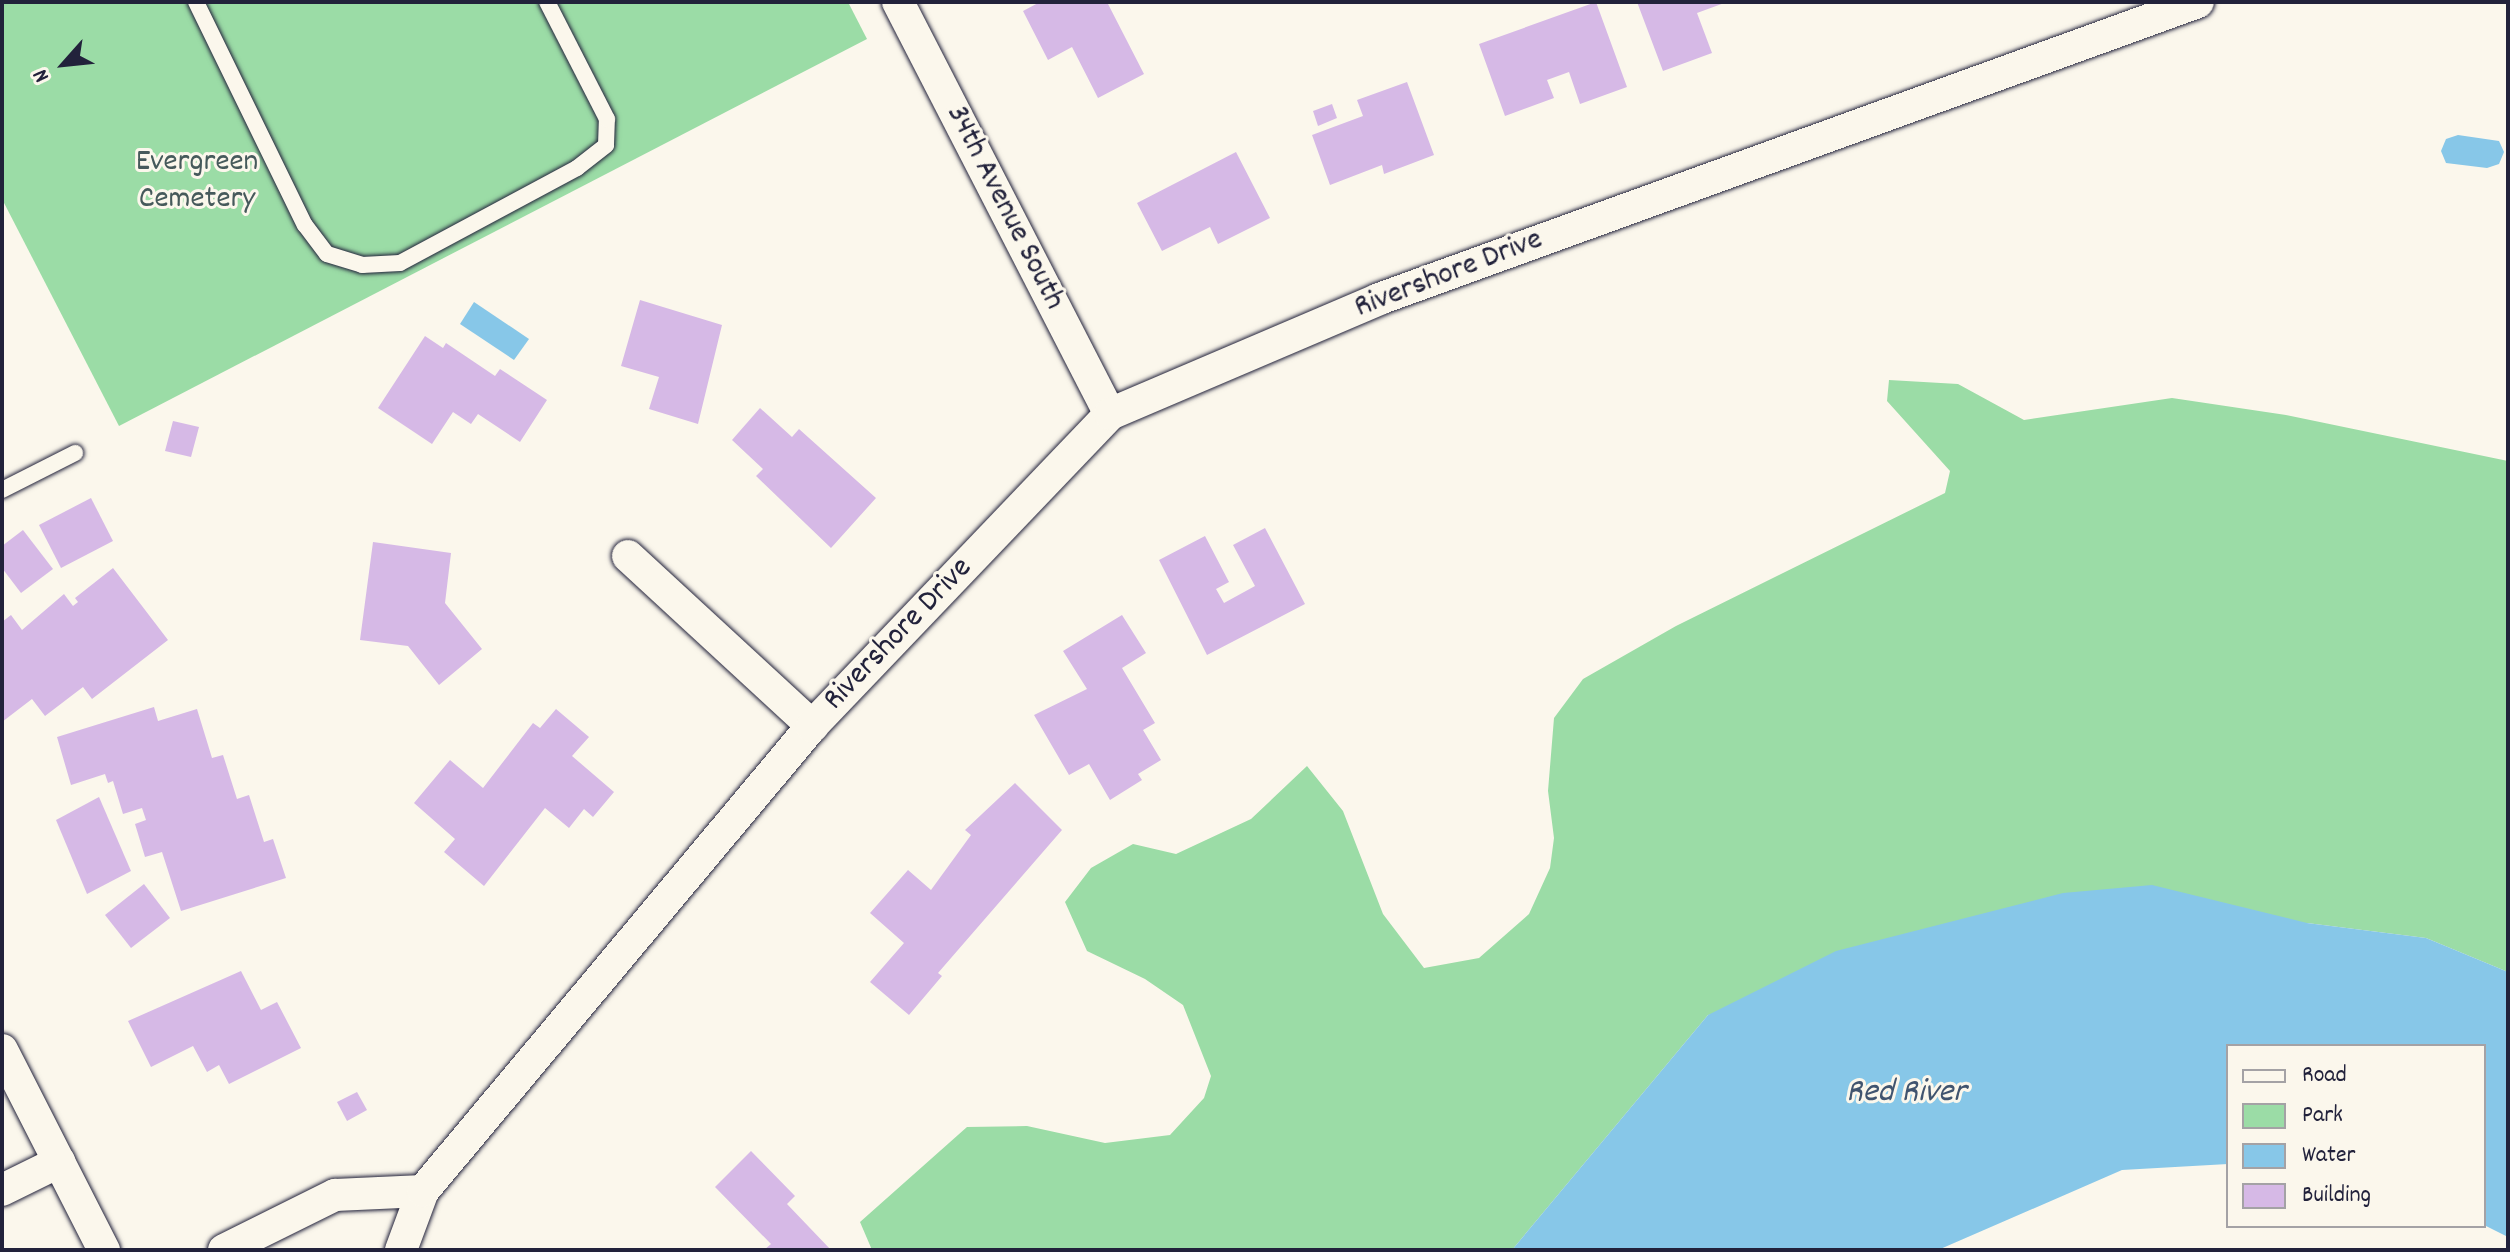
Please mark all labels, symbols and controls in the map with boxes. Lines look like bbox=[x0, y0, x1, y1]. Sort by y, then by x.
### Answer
north arrow bbox=[24, 24, 104, 104]
text: N bbox=[26, 63, 58, 87]
street label: 34th Avenue South bbox=[936, 99, 1072, 317]
park label: Evergreen Cemetery bbox=[136, 145, 258, 220]
street label: Rivershore Drive bbox=[1350, 222, 1548, 328]
street label: Rivershore Drive bbox=[816, 550, 982, 720]
legend bbox=[2226, 1044, 2486, 1228]
text: Road bbox=[2302, 1059, 2347, 1093]
water label: Red River bbox=[1846, 1074, 1966, 1114]
text: Park bbox=[2302, 1099, 2343, 1133]
text: Water bbox=[2302, 1139, 2355, 1173]
text: Building bbox=[2302, 1179, 2371, 1213]

